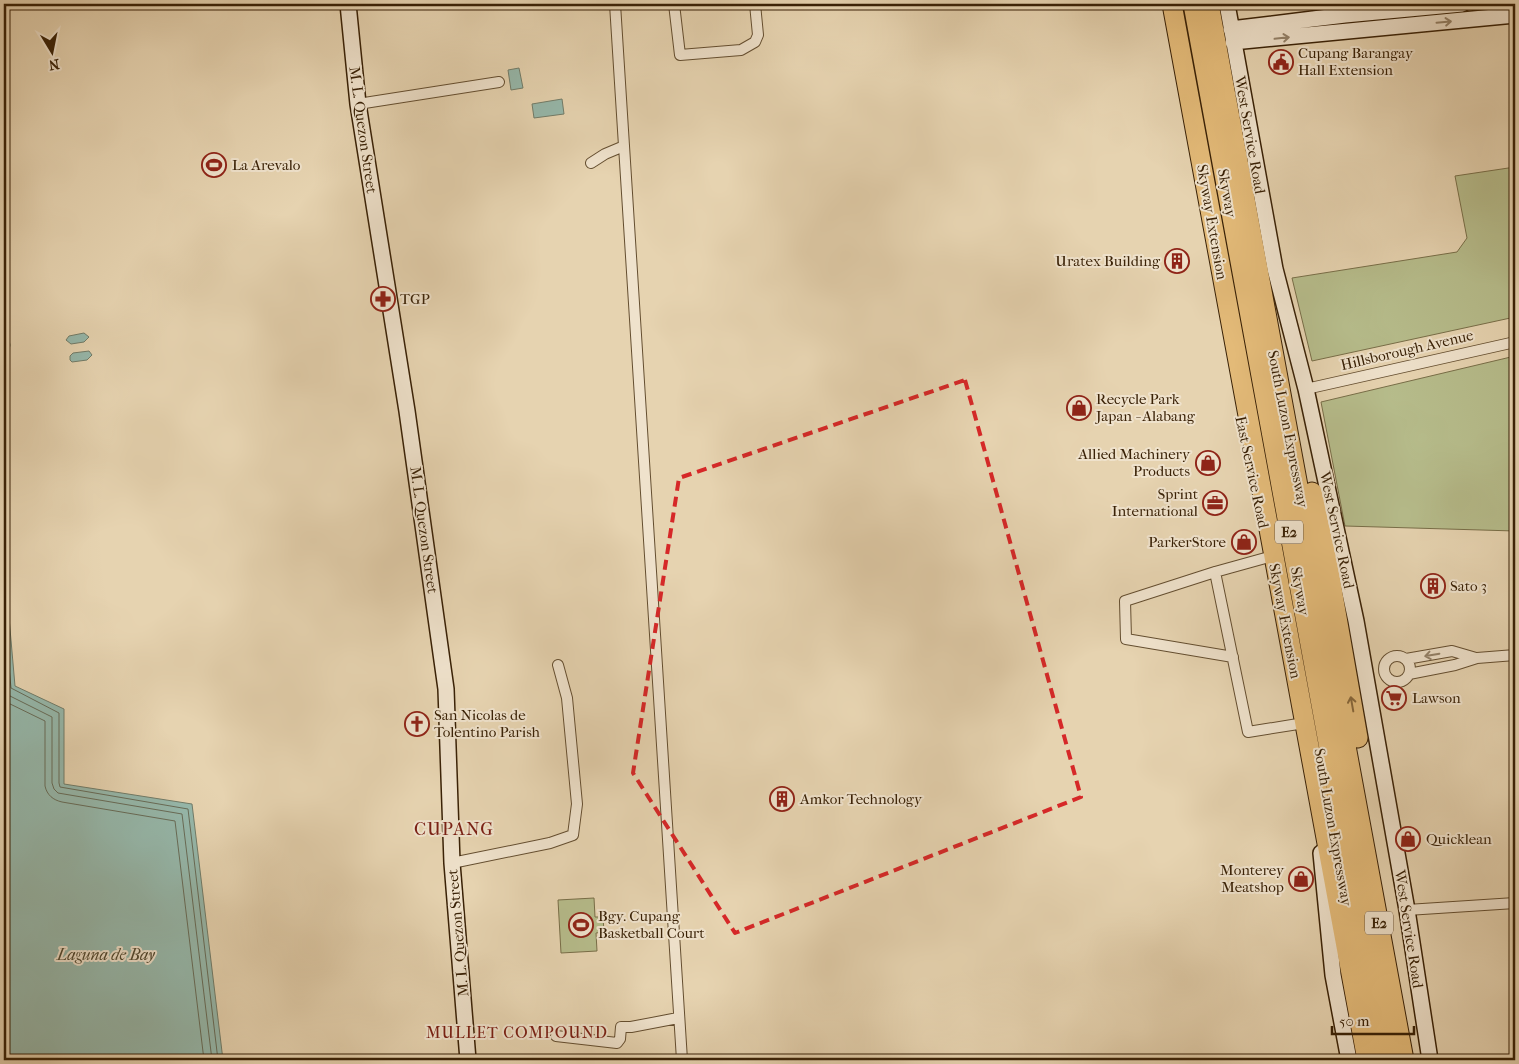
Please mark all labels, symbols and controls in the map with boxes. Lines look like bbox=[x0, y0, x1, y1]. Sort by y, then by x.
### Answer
one-way arrow bbox=[1435, 17, 1451, 27]
north arrow bbox=[28, 28, 78, 78]
one-way arrow bbox=[1274, 33, 1290, 42]
place label: Cupang Barangay Hall Extension bbox=[1298, 44, 1414, 79]
public building icon: Cupang Barangay Hall Extension bbox=[1268, 49, 1294, 75]
text: N bbox=[47, 55, 61, 74]
street label: M. L. Quezon Street bbox=[345, 65, 381, 195]
street label: West Service Road bbox=[1231, 74, 1269, 196]
sports icon: La Arevalo bbox=[201, 152, 227, 178]
place label: La Arevalo bbox=[232, 156, 301, 174]
street label: Skyway Extension bbox=[1193, 163, 1231, 281]
street label: Skyway bbox=[1214, 167, 1240, 220]
building icon: Uratex Building bbox=[1164, 248, 1190, 274]
place label: Uratex Building bbox=[1055, 252, 1161, 270]
pharmacy icon: TGP bbox=[370, 286, 396, 312]
place label: TGP bbox=[400, 290, 430, 308]
street label: Hillsborough Avenue bbox=[1339, 326, 1476, 374]
street label: South Luzon Expressway bbox=[1264, 349, 1312, 510]
place label: Recycle Park Japan - Alabang bbox=[1095, 390, 1196, 425]
shop icon: Recycle Park Japan - Alabang bbox=[1066, 395, 1092, 421]
street label: East Service Road bbox=[1231, 414, 1273, 531]
place label: Allied Machinery Products bbox=[1077, 445, 1191, 480]
shop icon: Allied Machinery Products bbox=[1195, 450, 1221, 476]
street label: M. L. Quezon Street bbox=[406, 465, 442, 595]
street label: West Service Road bbox=[1316, 469, 1358, 591]
place label: Sprint International bbox=[1112, 485, 1199, 520]
office icon: Sprint International bbox=[1202, 490, 1228, 516]
road number: E2 bbox=[1275, 520, 1303, 544]
shop icon: ParkerStore bbox=[1231, 529, 1257, 555]
place label: ParkerStore bbox=[1148, 533, 1227, 551]
street label: Skyway Extension bbox=[1265, 562, 1305, 680]
street label: Skyway bbox=[1287, 565, 1313, 618]
building icon: Sato 3 bbox=[1420, 573, 1446, 599]
place label: Sato 3 bbox=[1450, 577, 1487, 595]
one-way arrow bbox=[1425, 650, 1441, 660]
supermarket icon: Lawson bbox=[1381, 685, 1407, 711]
place label: Lawson bbox=[1412, 689, 1461, 707]
one-way arrow bbox=[1347, 696, 1357, 712]
place label: San Nicolas de Tolentino Parish bbox=[434, 706, 541, 741]
church icon: San Nicolas de Tolentino Parish bbox=[404, 711, 430, 737]
street label: South Luzon Expressway bbox=[1310, 747, 1356, 908]
building icon: Amkor Technology bbox=[769, 786, 795, 812]
place label: Amkor Technology bbox=[799, 790, 923, 808]
district label: CUPANG bbox=[414, 819, 494, 840]
shop icon: Quicklean bbox=[1395, 826, 1421, 852]
place label: Quicklean bbox=[1426, 830, 1492, 848]
place label: Monterey Meatshop bbox=[1220, 861, 1285, 896]
shop icon: Monterey Meatshop bbox=[1288, 866, 1314, 892]
street label: M. L. Quezon Street bbox=[443, 868, 473, 998]
street label: West Service Road bbox=[1391, 868, 1427, 990]
place label: Bgy. Cupang Basketball Court bbox=[598, 907, 705, 942]
road number: E2 bbox=[1365, 911, 1393, 934]
sports icon: Bgy. Cupang Basketball Court bbox=[568, 912, 594, 938]
water label: Laguna de Bay bbox=[56, 945, 155, 964]
scale bar bbox=[1332, 1004, 1414, 1036]
text: 50 m bbox=[1339, 1012, 1370, 1030]
district label: MULLET COMPOUND bbox=[426, 1023, 608, 1042]

